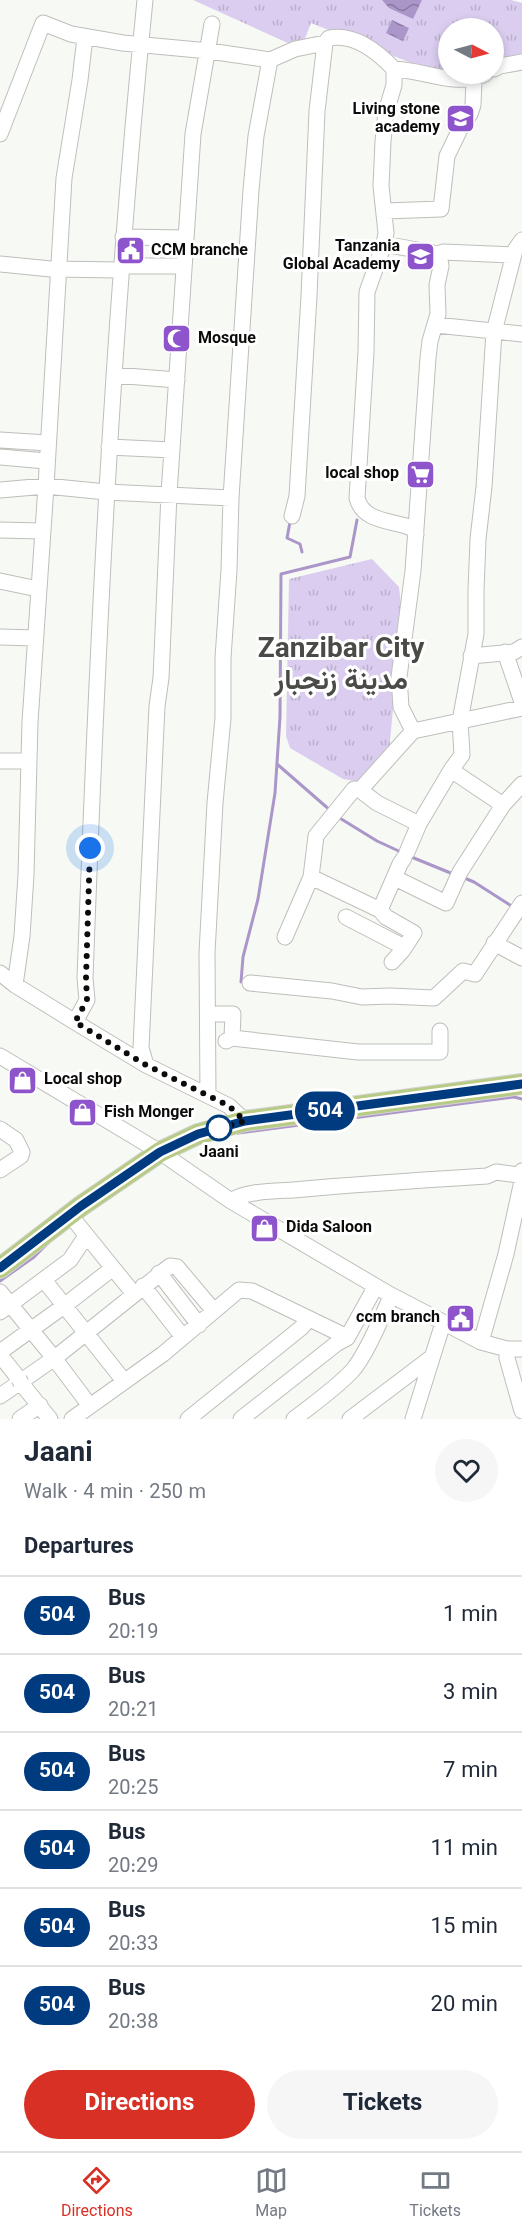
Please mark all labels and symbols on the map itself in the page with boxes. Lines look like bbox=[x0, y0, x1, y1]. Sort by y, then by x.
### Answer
north arrow bbox=[438, 18, 504, 84]
place label: Living stone academy bbox=[353, 98, 441, 141]
school or university icon: Living stone academy bbox=[445, 103, 477, 135]
public building icon: CCM branche bbox=[114, 235, 146, 267]
place label: Tanzania Global Academy bbox=[283, 235, 401, 278]
place label: CCM branche bbox=[151, 239, 248, 264]
school or university icon: Tanzania Global Academy bbox=[405, 240, 437, 272]
mosque icon: Mosque bbox=[161, 323, 193, 355]
place label: Mosque bbox=[198, 327, 256, 352]
supermarket icon: local shop bbox=[404, 458, 436, 490]
place label: local shop bbox=[325, 462, 399, 487]
district label: Zanzibar City مدينة زنجبار bbox=[258, 628, 425, 704]
your location bbox=[75, 833, 105, 863]
shop icon: Local shop bbox=[7, 1064, 39, 1096]
place label: Local shop bbox=[44, 1068, 122, 1093]
line badge: 504 bbox=[290, 1092, 360, 1130]
shop icon: Fish Monger bbox=[67, 1097, 99, 1129]
place label: Fish Monger bbox=[104, 1101, 194, 1126]
marker: Jaani bbox=[206, 1115, 232, 1141]
place label: Jaani bbox=[199, 1141, 239, 1166]
shop icon: Dida Saloon bbox=[249, 1212, 281, 1244]
place label: Dida Saloon bbox=[286, 1216, 372, 1241]
public building icon: ccm branch bbox=[445, 1302, 477, 1334]
place label: ccm branch bbox=[356, 1306, 440, 1331]

